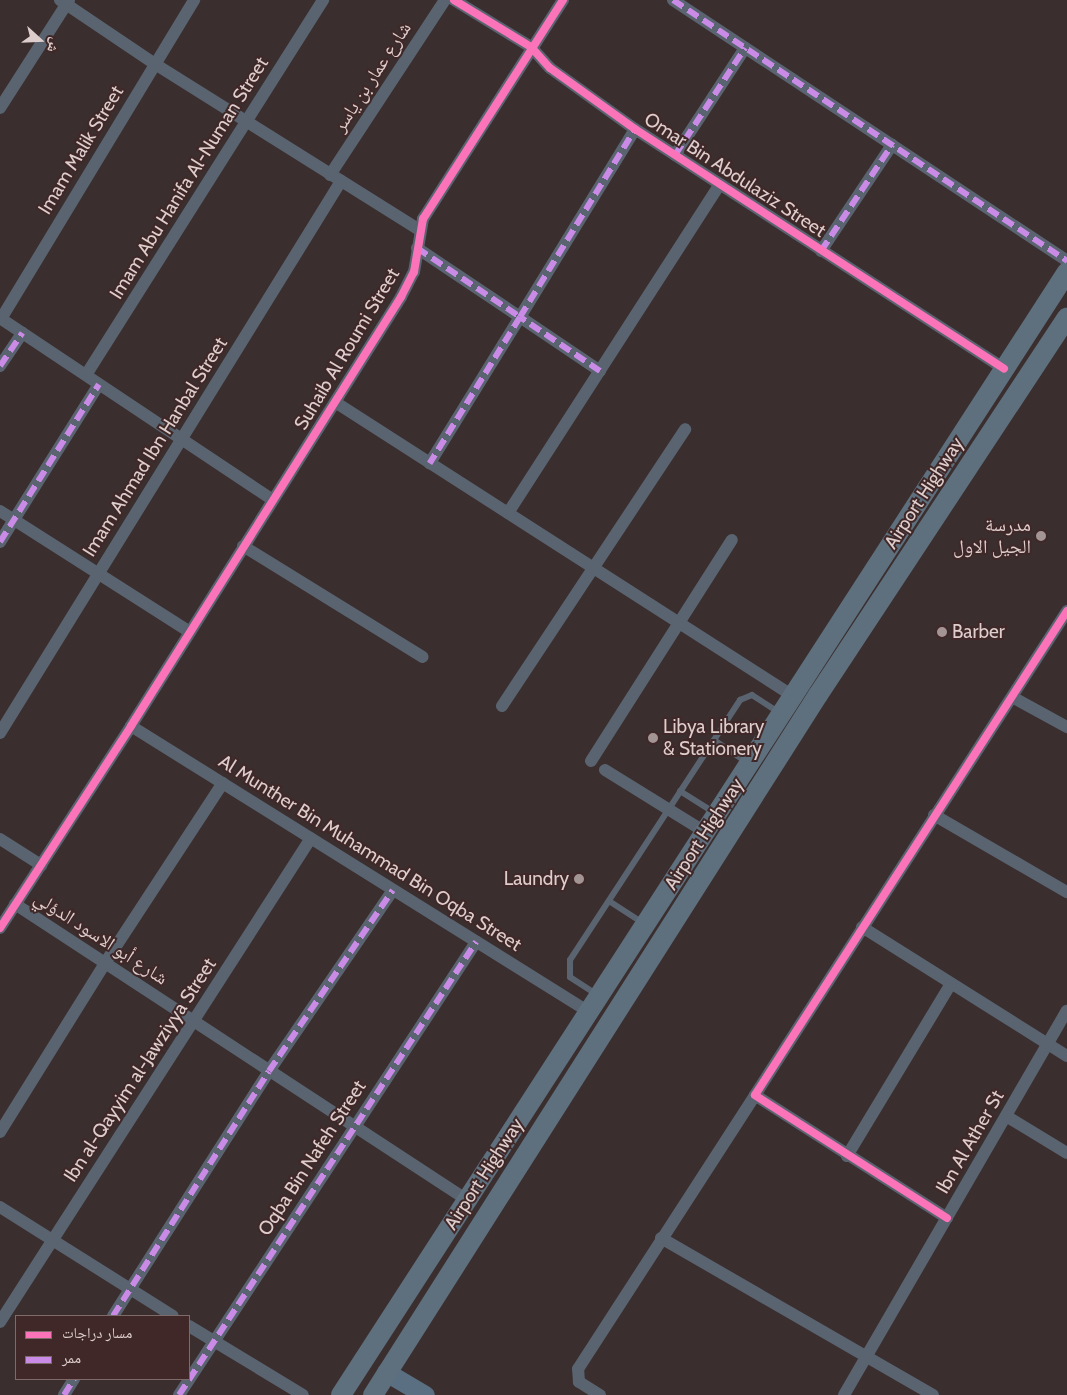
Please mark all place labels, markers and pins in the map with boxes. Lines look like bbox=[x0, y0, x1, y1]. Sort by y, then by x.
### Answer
place label: مدرسة الجيل الاول bbox=[953, 514, 1031, 558]
marker: مدرسة الجيل الاول bbox=[1035, 530, 1047, 542]
place label: Barber bbox=[952, 621, 1005, 643]
marker: Barber bbox=[936, 626, 948, 638]
place label: Libya Library & Stationery bbox=[663, 716, 764, 760]
marker: Libya Library & Stationery bbox=[647, 732, 659, 744]
place label: Laundry bbox=[504, 868, 569, 890]
marker: Laundry bbox=[573, 873, 585, 885]

